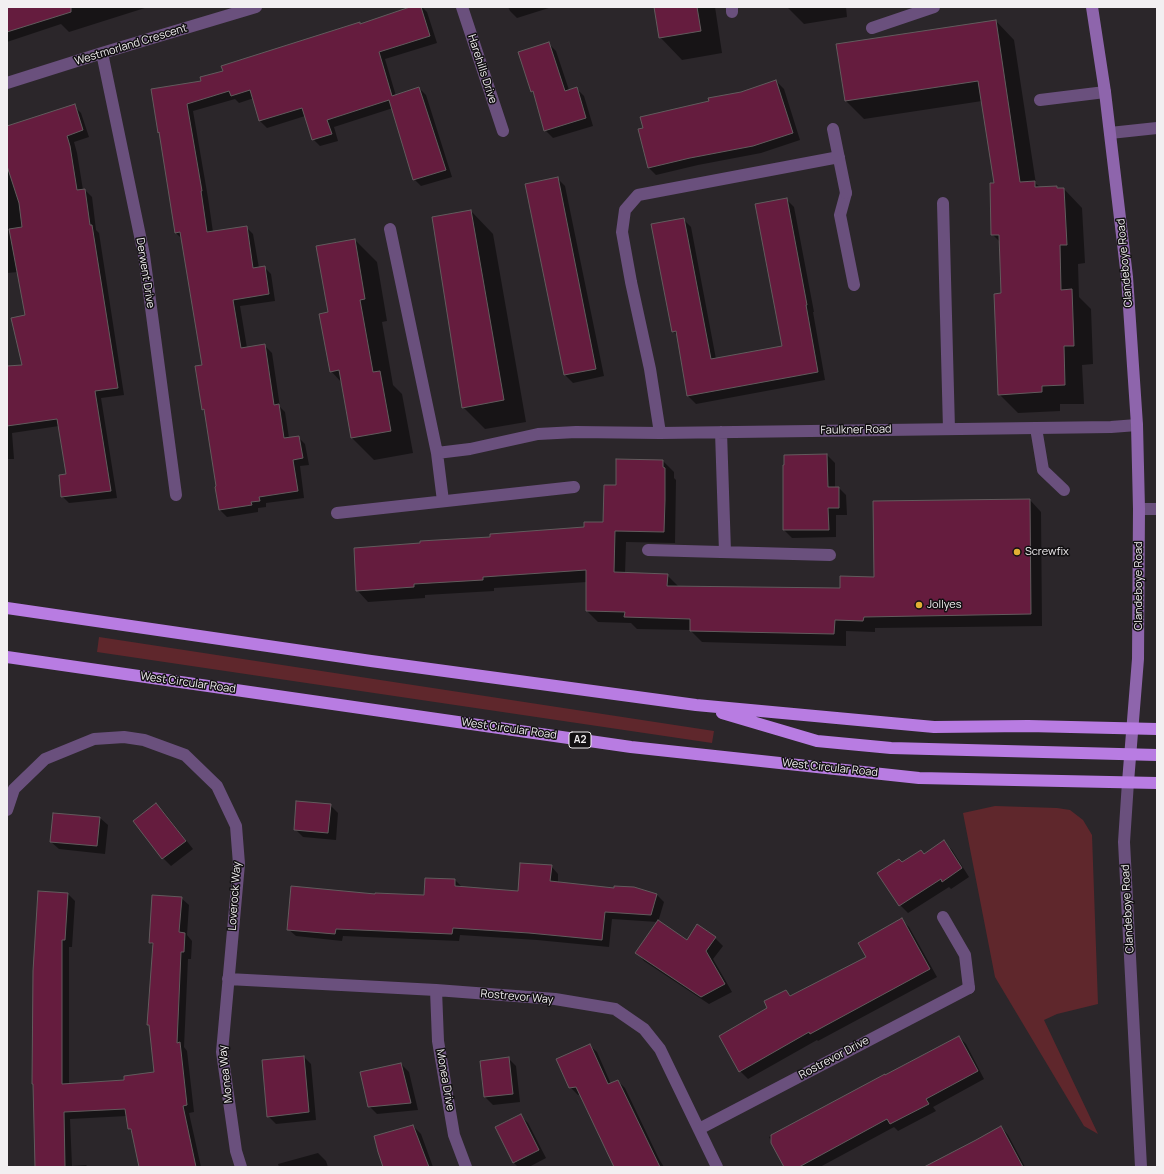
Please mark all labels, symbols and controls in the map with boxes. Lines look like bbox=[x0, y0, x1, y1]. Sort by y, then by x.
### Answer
street label: Westmorland Crescent bbox=[73, 22, 189, 68]
street label: Harehills Drive bbox=[465, 33, 499, 105]
street label: Clandeboye Road bbox=[1115, 218, 1135, 308]
street label: Derwent Drive bbox=[133, 237, 157, 309]
street label: Faulkner Road bbox=[820, 423, 892, 437]
street label: Clandeboye Road bbox=[1132, 541, 1146, 631]
place label: Screwfix bbox=[1025, 545, 1069, 559]
marker: Screwfix bbox=[1012, 547, 1022, 557]
place label: Jollyes bbox=[927, 598, 962, 612]
marker: Jollyes bbox=[914, 600, 924, 610]
street label: West Circular Road bbox=[139, 670, 237, 696]
street label: West Circular Road bbox=[460, 716, 558, 742]
road number: A2 bbox=[569, 732, 591, 748]
street label: West Circular Road bbox=[781, 756, 879, 780]
street label: Loverock Way bbox=[226, 861, 244, 931]
street label: Clandeboye Road bbox=[1119, 864, 1137, 954]
street label: Rostrevor Way bbox=[480, 987, 554, 1007]
street label: Rostrevor Drive bbox=[797, 1034, 871, 1082]
street label: Monea Way bbox=[216, 1044, 236, 1104]
street label: Monea Drive bbox=[433, 1048, 457, 1112]

